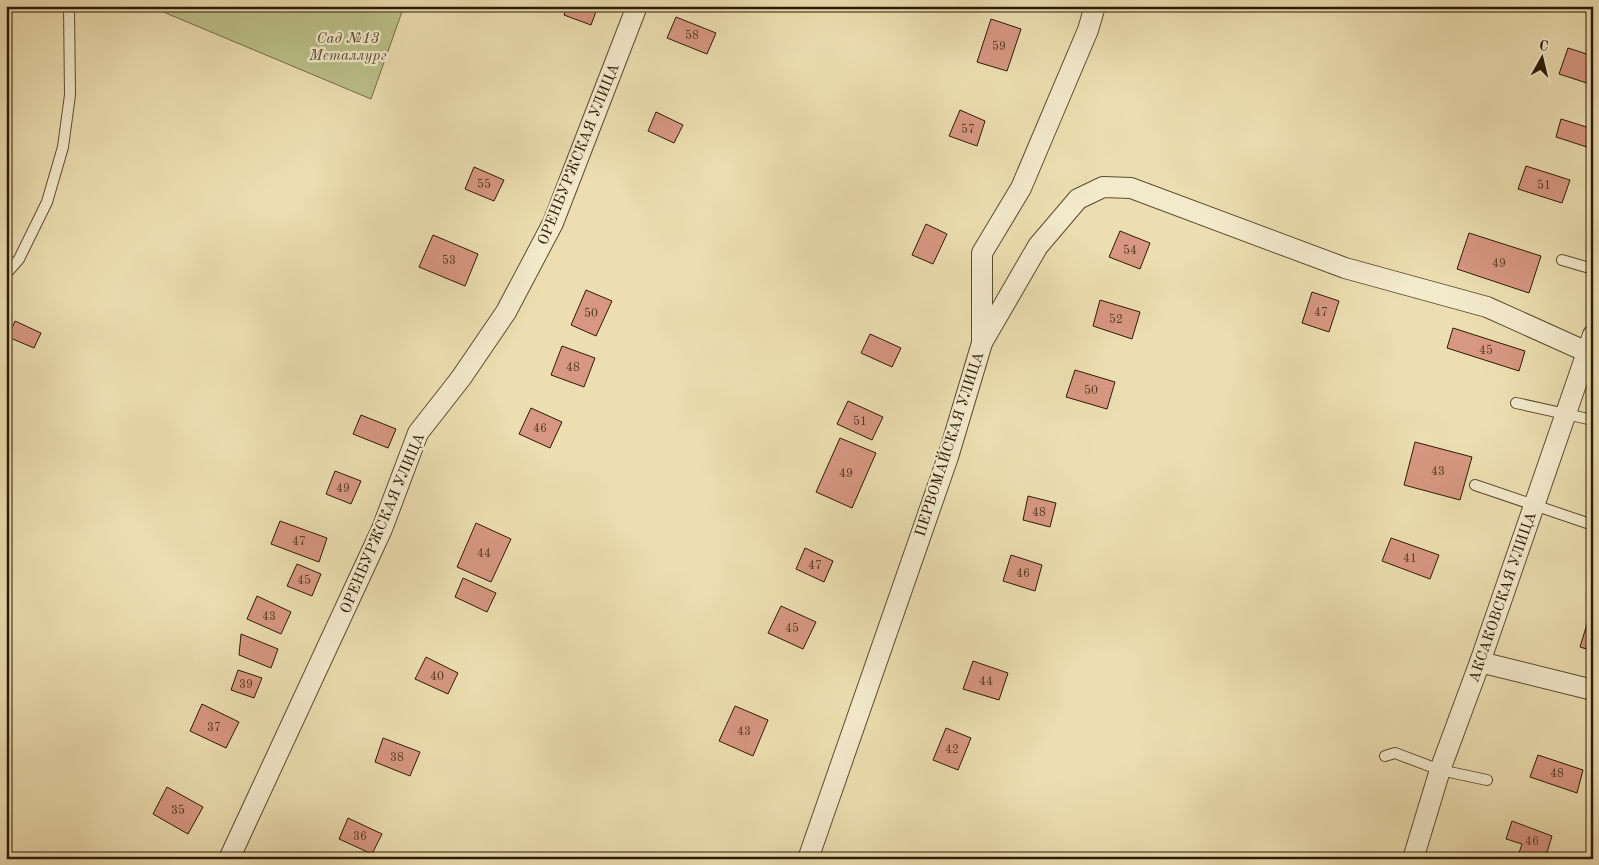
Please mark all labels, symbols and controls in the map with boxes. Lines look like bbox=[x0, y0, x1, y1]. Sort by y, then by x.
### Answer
house number: 58 bbox=[685, 29, 699, 42]
park label: Сад №13 Металлург bbox=[308, 32, 387, 64]
north arrow bbox=[1516, 32, 1566, 82]
text: С bbox=[1538, 39, 1549, 54]
house number: 59 bbox=[992, 40, 1006, 53]
street label: ОРЕНБУРЖСКАЯ УЛИЦА bbox=[536, 61, 623, 247]
house number: 57 bbox=[961, 123, 975, 136]
house number: 55 bbox=[477, 178, 491, 191]
house number: 51 bbox=[1537, 179, 1551, 192]
house number: 54 bbox=[1123, 244, 1137, 257]
house number: 53 bbox=[442, 254, 456, 267]
house number: 49 bbox=[1492, 258, 1506, 270]
house number: 50 bbox=[584, 307, 598, 320]
house number: 47 bbox=[1314, 307, 1328, 319]
house number: 52 bbox=[1109, 313, 1123, 326]
house number: 45 bbox=[1479, 344, 1493, 357]
street label: ПЕРВОМАЙСКАЯ УЛИЦА bbox=[910, 349, 988, 539]
house number: 48 bbox=[566, 362, 580, 374]
house number: 50 bbox=[1084, 384, 1098, 397]
house number: 51 bbox=[853, 415, 867, 428]
house number: 46 bbox=[533, 423, 547, 435]
street label: ОРЕНБУРЖСКАЯ УЛИЦА bbox=[339, 431, 428, 616]
house number: 43 bbox=[1431, 466, 1445, 478]
house number: 49 bbox=[839, 468, 853, 480]
house number: 49 bbox=[336, 483, 350, 495]
house number: 48 bbox=[1032, 507, 1046, 519]
street label: АКСАКОВСКАЯ УЛИЦА bbox=[1467, 510, 1540, 685]
house number: 47 bbox=[292, 536, 306, 548]
house number: 44 bbox=[477, 548, 491, 560]
house number: 41 bbox=[1403, 553, 1417, 565]
house number: 47 bbox=[808, 560, 822, 572]
house number: 46 bbox=[1016, 568, 1030, 580]
house number: 45 bbox=[297, 574, 311, 587]
house number: 43 bbox=[262, 611, 276, 623]
house number: 45 bbox=[785, 622, 799, 635]
house number: 40 bbox=[430, 671, 444, 683]
house number: 44 bbox=[979, 676, 993, 688]
house number: 39 bbox=[239, 679, 253, 691]
house number: 37 bbox=[207, 722, 221, 734]
house number: 43 bbox=[737, 726, 751, 738]
house number: 42 bbox=[945, 744, 959, 756]
house number: 38 bbox=[390, 752, 404, 764]
house number: 48 bbox=[1550, 768, 1564, 780]
house number: 35 bbox=[171, 804, 185, 817]
house number: 36 bbox=[353, 831, 367, 843]
house number: 46 bbox=[1525, 836, 1539, 848]

